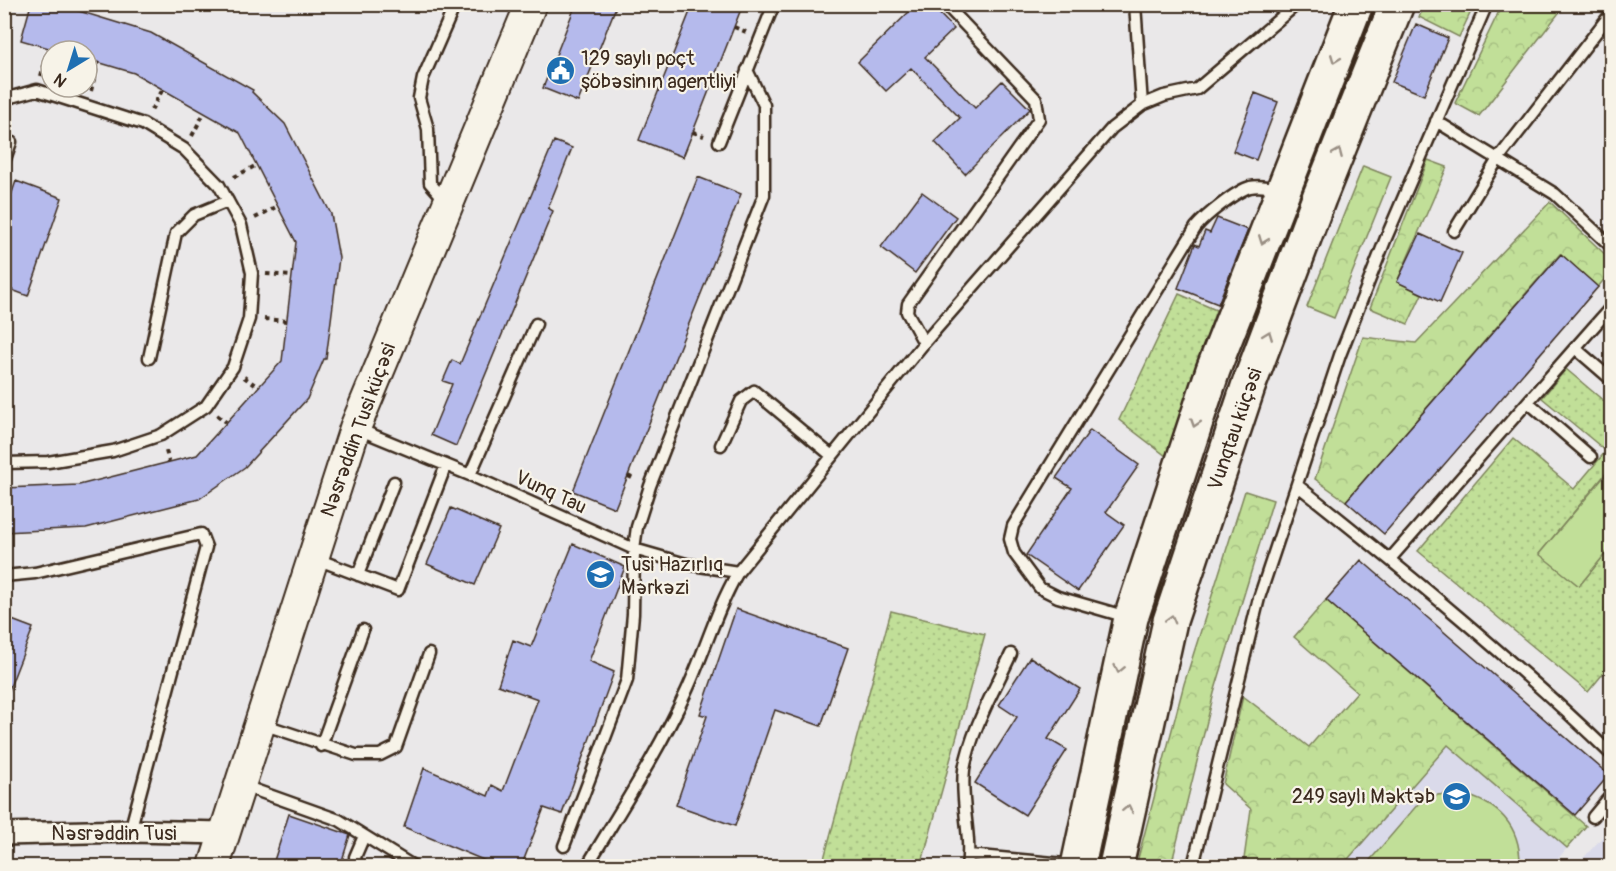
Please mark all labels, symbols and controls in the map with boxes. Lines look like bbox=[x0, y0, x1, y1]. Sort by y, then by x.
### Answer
north arrow bbox=[39, 39, 99, 99]
place label: 129 saylı poçt şöbəsinın agentliyi bbox=[581, 46, 736, 94]
one-way arrow bbox=[1330, 53, 1343, 64]
public building icon: 129 saylı poçt şöbəsinın agentliyi bbox=[544, 54, 576, 86]
text: N bbox=[50, 69, 71, 91]
one-way arrow bbox=[1331, 148, 1343, 159]
one-way arrow bbox=[1258, 234, 1270, 245]
one-way arrow bbox=[1260, 330, 1273, 341]
street label: Nəsrəddin Tusi küçəsi bbox=[315, 340, 401, 520]
street label: Vunqtau küçəsi bbox=[1202, 365, 1268, 493]
one-way arrow bbox=[1190, 417, 1203, 428]
street label: Vunq Tau bbox=[511, 465, 591, 519]
place label: Tusi Hazırlıq Mərkəzi bbox=[621, 552, 723, 600]
school or university icon: Tusi Hazırlıq Mərkəzi bbox=[584, 559, 616, 591]
one-way arrow bbox=[1164, 614, 1176, 625]
one-way arrow bbox=[1113, 664, 1126, 674]
school or university icon: 249 saylı Məktəb bbox=[1440, 780, 1472, 812]
place label: 249 saylı Məktəb bbox=[1292, 784, 1435, 809]
one-way arrow bbox=[1121, 805, 1134, 815]
street label: Nəsrəddin Tusi bbox=[51, 821, 177, 846]

